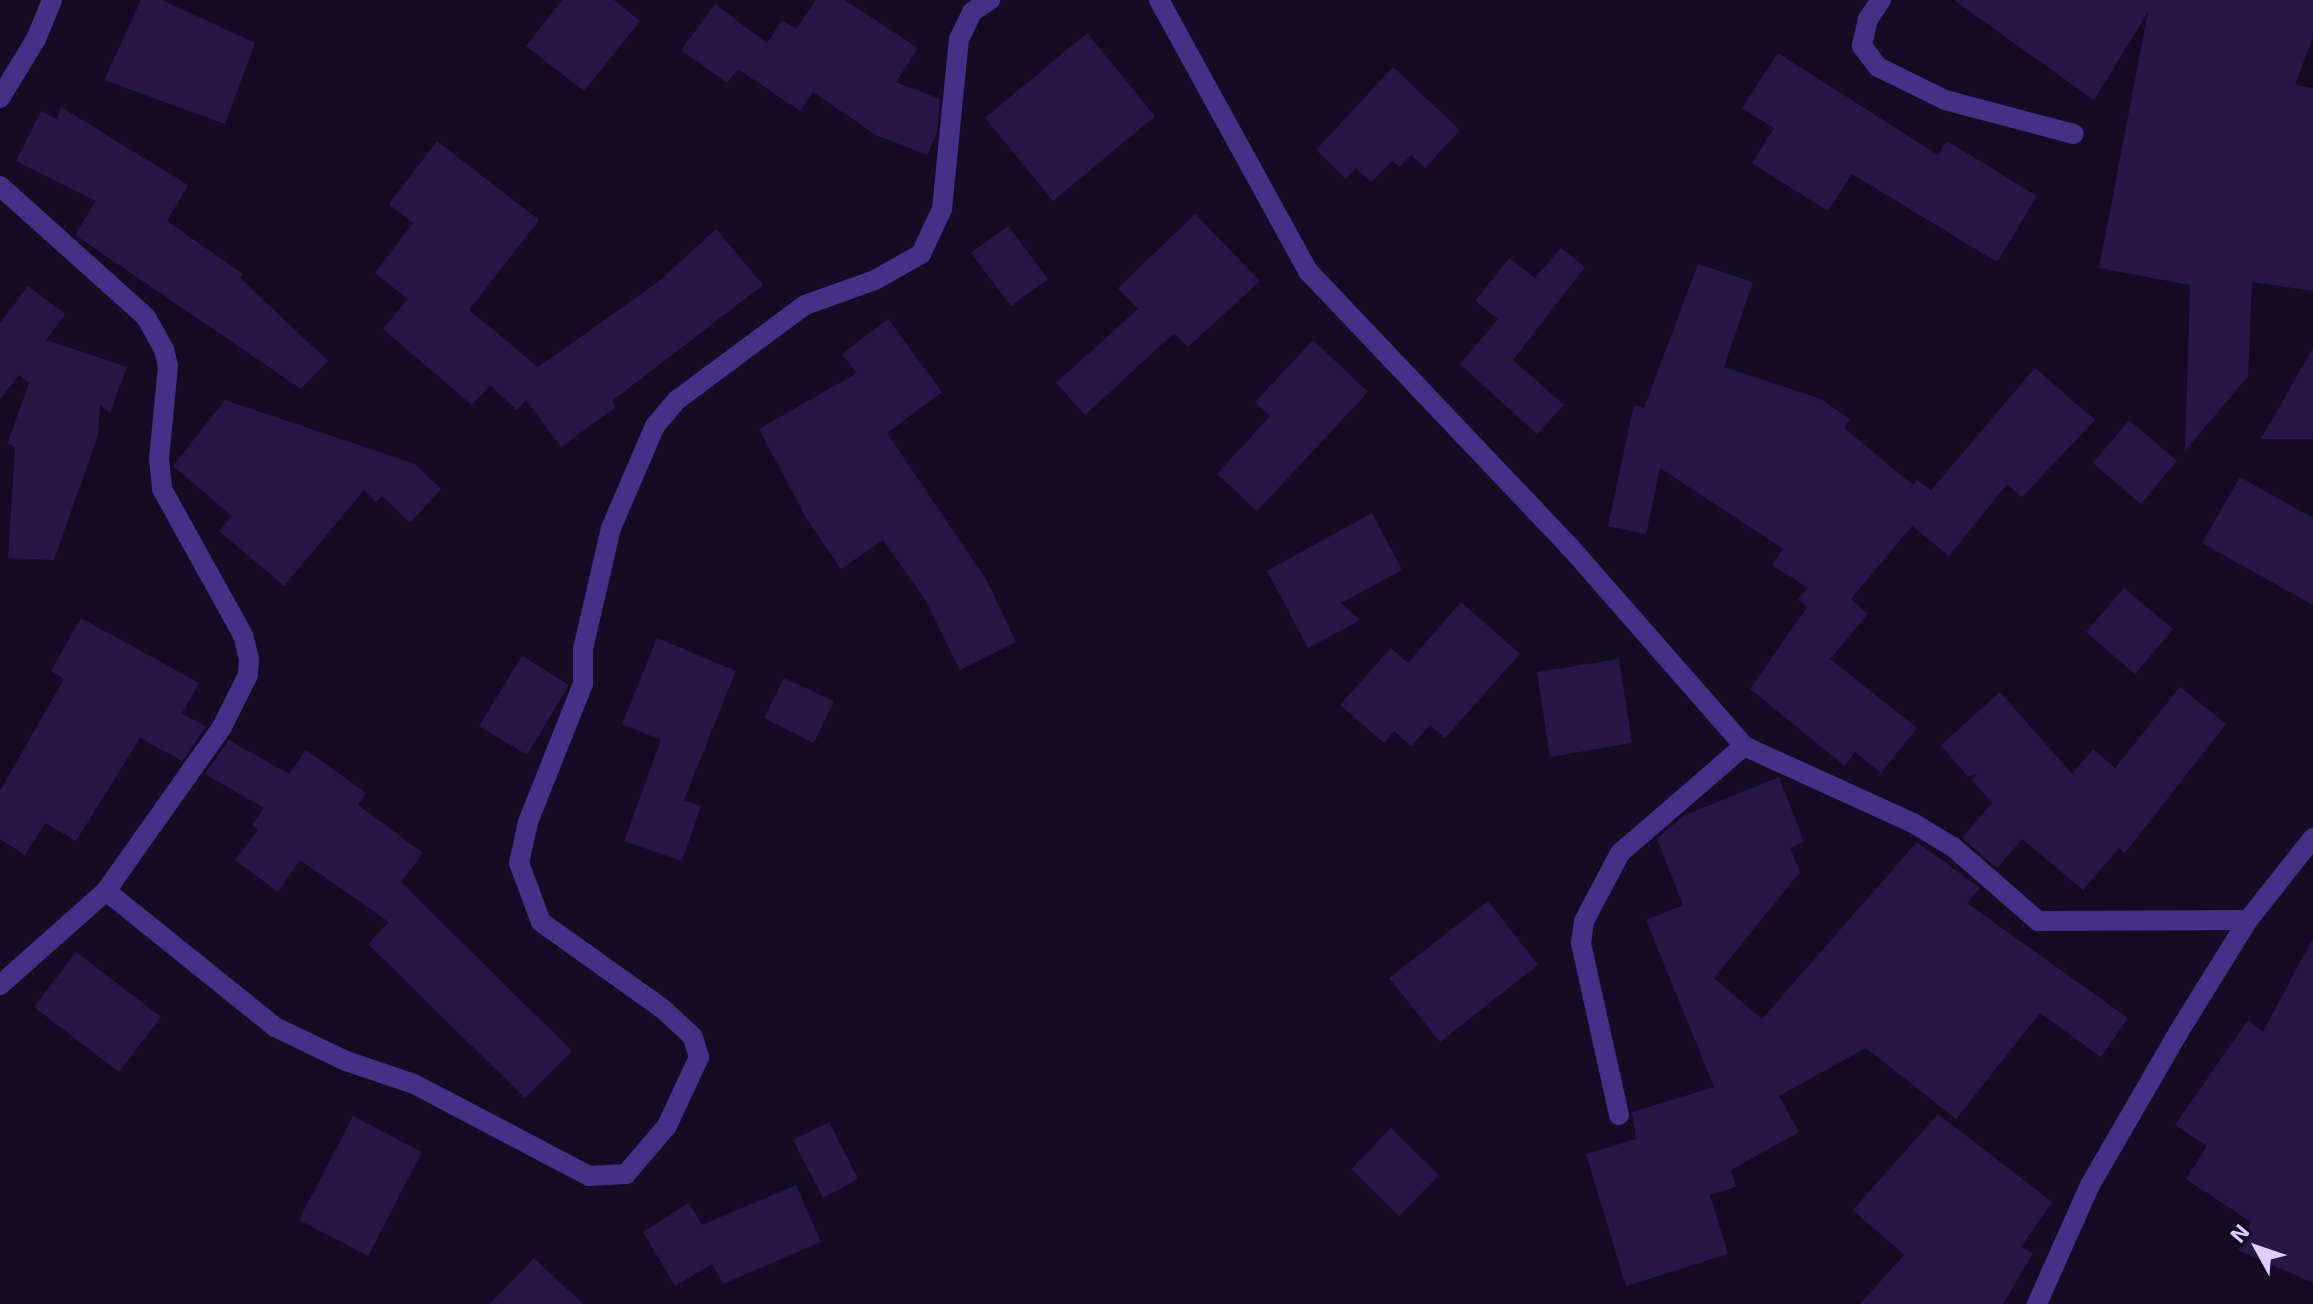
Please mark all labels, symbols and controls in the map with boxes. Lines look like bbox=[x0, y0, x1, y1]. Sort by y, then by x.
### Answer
north arrow bbox=[2217, 1208, 2297, 1288]
text: N bbox=[2224, 1218, 2254, 1247]

